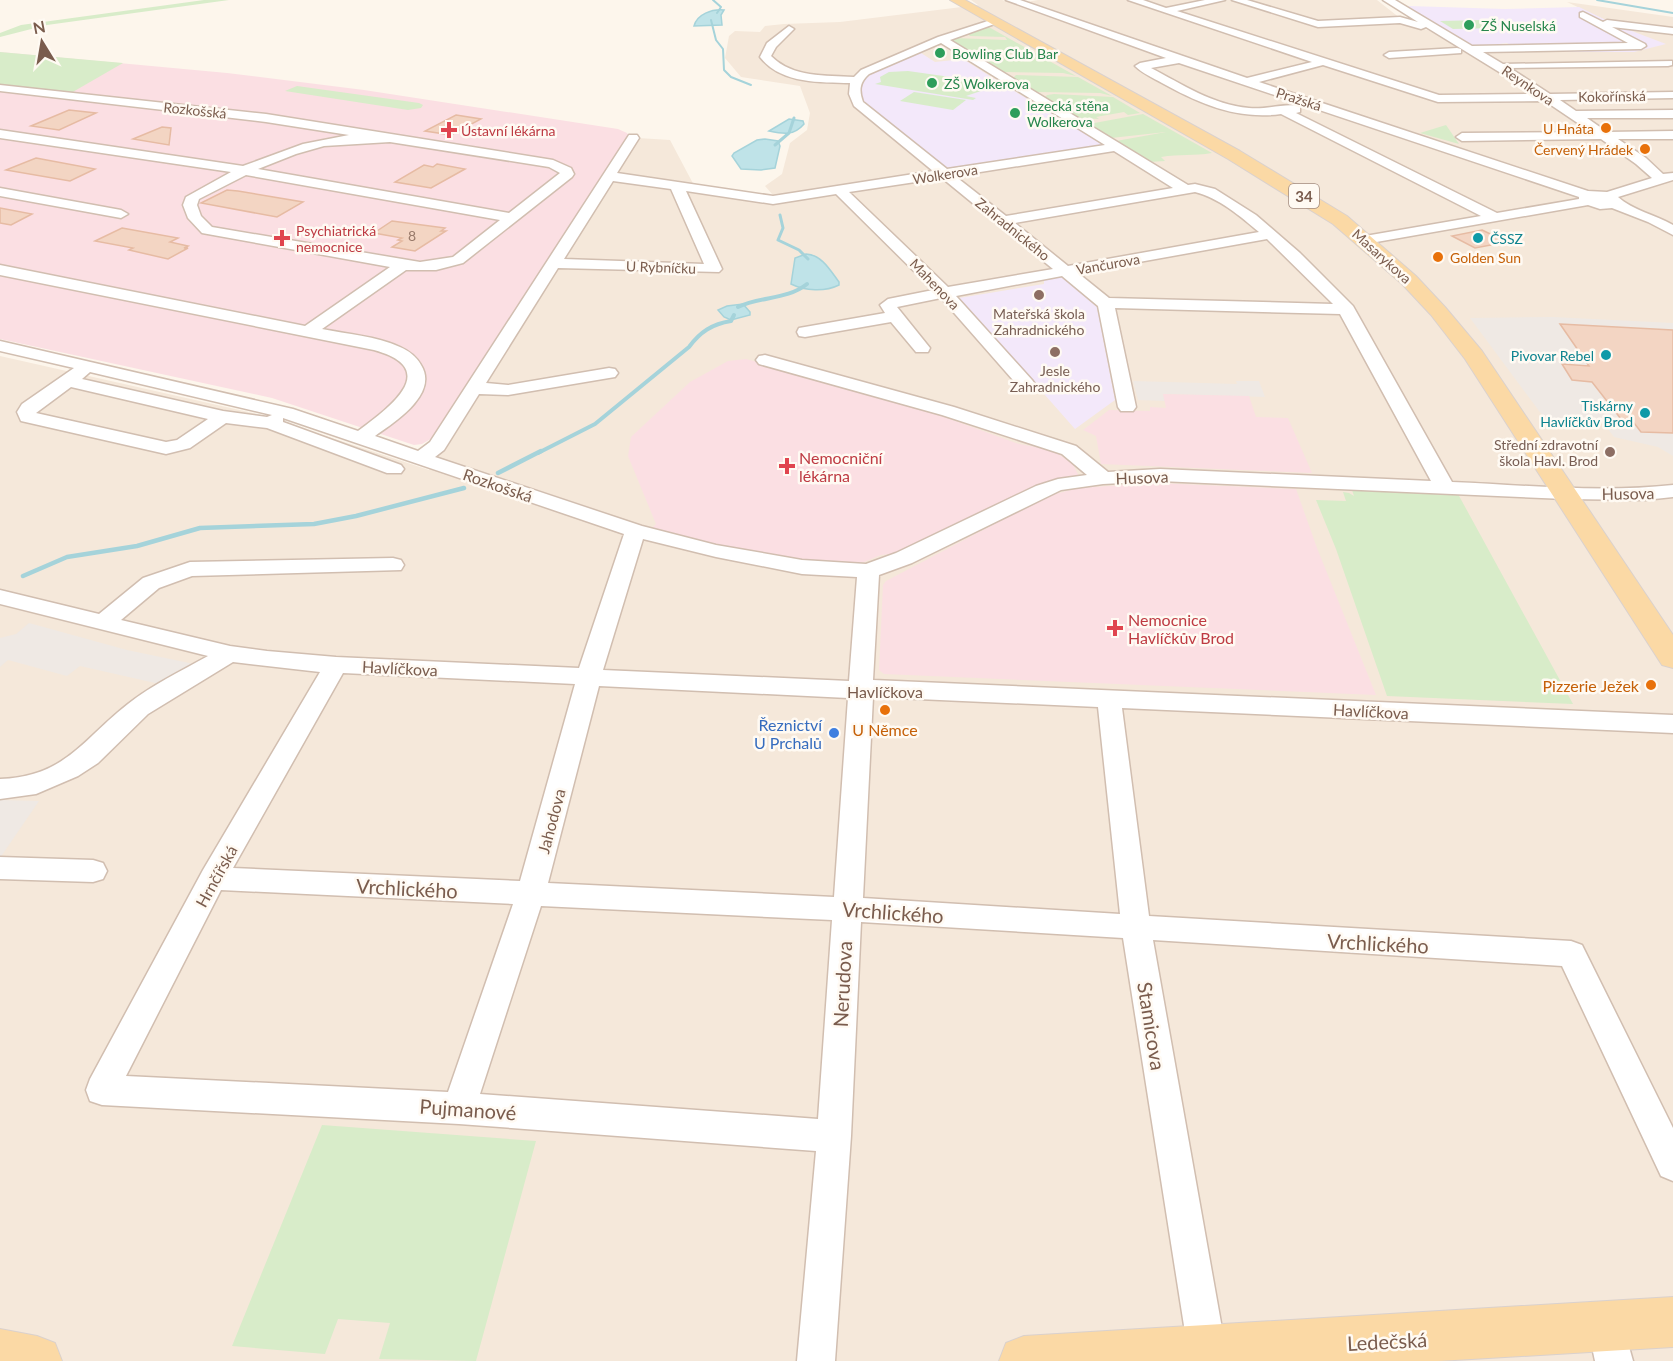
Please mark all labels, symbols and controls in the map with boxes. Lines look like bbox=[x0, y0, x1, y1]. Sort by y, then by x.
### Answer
north arrow bbox=[12, 12, 72, 72]
text: N bbox=[31, 16, 47, 37]
place label: ZŠ Nuselská bbox=[1481, 17, 1556, 34]
marker: ZŠ Nuselská bbox=[1462, 18, 1476, 32]
place label: Bowling Club Bar bbox=[952, 45, 1058, 62]
marker: Bowling Club Bar bbox=[933, 46, 947, 60]
street label: Reynkova bbox=[1499, 61, 1557, 109]
place label: ZŠ Wolkerova bbox=[944, 75, 1029, 92]
marker: ZŠ Wolkerova bbox=[925, 76, 939, 90]
street label: Pražská bbox=[1274, 84, 1324, 114]
street label: Kokořínská bbox=[1578, 87, 1646, 105]
place label: lezecká stěna Wolkerova bbox=[1027, 97, 1109, 130]
street label: Rozkošská bbox=[163, 98, 227, 122]
marker: lezecká stěna Wolkerova bbox=[1008, 106, 1022, 120]
place label: U Hnáta bbox=[1543, 120, 1594, 137]
marker: U Hnáta bbox=[1599, 121, 1613, 135]
place label: Ústavní lékárna bbox=[461, 122, 556, 139]
marker: Ústavní lékárna bbox=[442, 123, 456, 137]
place label: Červený Hrádek bbox=[1534, 141, 1634, 158]
marker: Červený Hrádek bbox=[1638, 142, 1652, 156]
street label: Wolkerova bbox=[911, 160, 979, 188]
road number: 34 bbox=[1289, 184, 1319, 208]
street label: Zahradnického bbox=[972, 194, 1054, 264]
place label: Psychiatrická nemocnice bbox=[296, 222, 376, 255]
street label: Masarykova bbox=[1349, 225, 1415, 287]
house number: 8 bbox=[408, 227, 416, 244]
marker: Psychiatrická nemocnice bbox=[273, 229, 291, 247]
place label: ČSSZ bbox=[1490, 230, 1523, 247]
marker: ČSSZ bbox=[1471, 231, 1485, 245]
place label: Golden Sun bbox=[1450, 249, 1521, 266]
street label: Vančurova bbox=[1075, 250, 1141, 278]
marker: Golden Sun bbox=[1431, 250, 1445, 264]
street label: Mahenova bbox=[906, 255, 964, 313]
street label: U Rybníčku bbox=[626, 257, 696, 277]
marker: Mateřská škola Zahradnického bbox=[1032, 288, 1046, 302]
place label: Mateřská škola Zahradnického bbox=[993, 305, 1085, 338]
marker: Jesle Zahradnického bbox=[1048, 345, 1062, 359]
place label: Pivovar Rebel bbox=[1511, 347, 1594, 364]
marker: Pivovar Rebel bbox=[1599, 348, 1613, 362]
place label: Jesle Zahradnického bbox=[1010, 362, 1100, 395]
place label: Tiskárny Havlíčkův Brod bbox=[1540, 397, 1634, 430]
marker: Tiskárny Havlíčkův Brod bbox=[1638, 406, 1652, 420]
place label: Střední zdravotní škola Havl. Brod bbox=[1494, 436, 1599, 469]
marker: Střední zdravotní škola Havl. Brod bbox=[1603, 445, 1617, 459]
place label: Nemocniční lékárna bbox=[799, 448, 884, 485]
marker: Nemocniční lékárna bbox=[780, 459, 794, 473]
street label: Rozkošská bbox=[461, 464, 535, 506]
street label: Husova bbox=[1115, 467, 1169, 487]
street label: Husova bbox=[1601, 483, 1655, 503]
place label: Nemocnice Havlíčkův Brod bbox=[1128, 610, 1234, 647]
marker: Nemocnice Havlíčkův Brod bbox=[1106, 619, 1124, 637]
street label: Havlíčkova bbox=[362, 657, 438, 679]
place label: Pizzerie Ježek bbox=[1543, 676, 1640, 695]
marker: Pizzerie Ježek bbox=[1644, 678, 1658, 692]
street label: Havlíčkova bbox=[847, 682, 923, 701]
street label: Havlíčkova bbox=[1333, 700, 1409, 722]
marker: U Němce bbox=[878, 703, 892, 717]
place label: Řeznictví U Prchalů bbox=[754, 715, 823, 752]
place label: U Němce bbox=[852, 720, 918, 739]
marker: Řeznictví U Prchalů bbox=[827, 726, 841, 740]
street label: Jahodova bbox=[533, 787, 569, 855]
street label: Hrnčířská bbox=[191, 842, 241, 910]
street label: Vrchlického bbox=[356, 873, 458, 903]
street label: Vrchlického bbox=[841, 896, 945, 928]
street label: Vrchlického bbox=[1327, 928, 1429, 958]
street label: Nerudova bbox=[828, 940, 856, 1028]
street label: Stamicova bbox=[1133, 980, 1171, 1072]
street label: Pujmanové bbox=[419, 1094, 517, 1124]
street label: Ledečská bbox=[1346, 1327, 1428, 1355]

